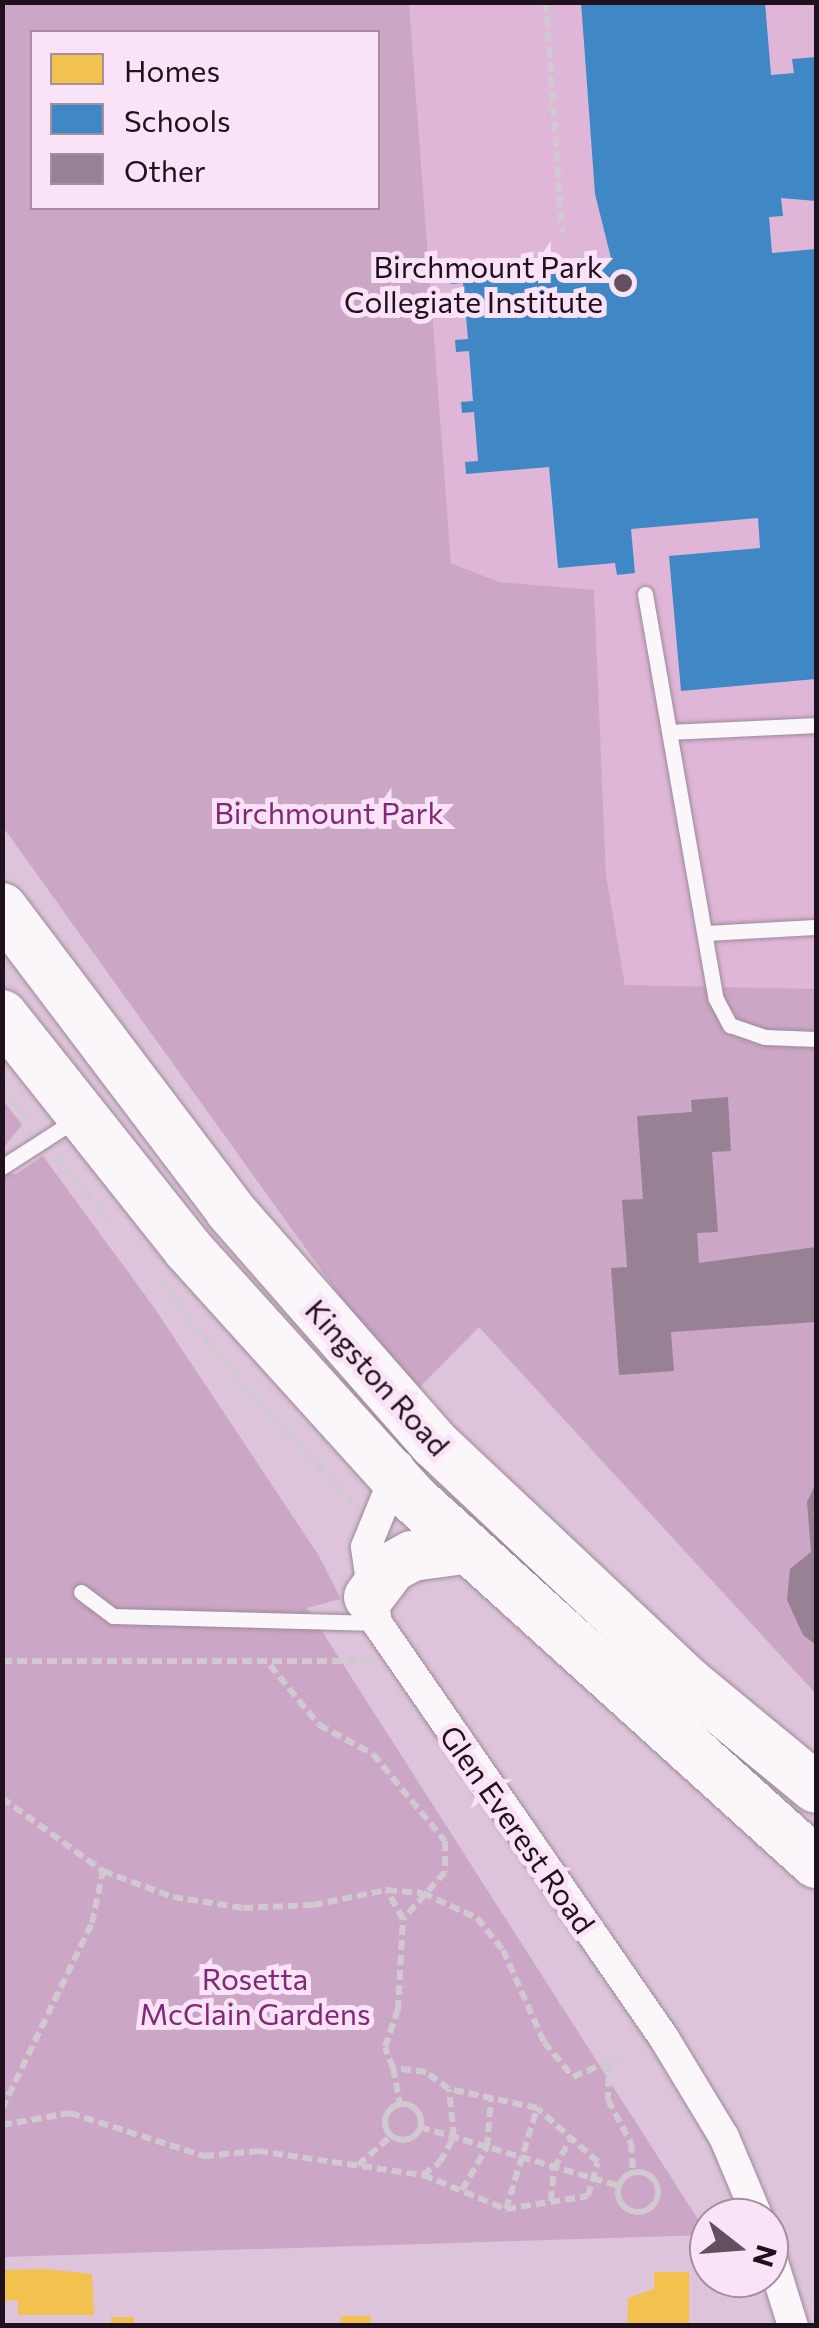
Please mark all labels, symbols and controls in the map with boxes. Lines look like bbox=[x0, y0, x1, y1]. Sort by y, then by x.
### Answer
legend bbox=[30, 30, 380, 210]
text: Homes bbox=[124, 51, 220, 88]
text: Schools bbox=[124, 101, 231, 138]
text: Other bbox=[124, 151, 206, 188]
place label: Birchmount Park Collegiate Institute bbox=[344, 248, 603, 318]
marker: Birchmount Park Collegiate Institute bbox=[612, 272, 634, 294]
park label: Birchmount Park bbox=[214, 794, 444, 830]
street label: Kingston Road bbox=[298, 1291, 458, 1463]
street label: Glen Everest Road bbox=[433, 1718, 603, 1940]
park label: Rosetta McClain Gardens bbox=[139, 1960, 371, 2030]
north arrow bbox=[689, 2198, 789, 2298]
text: N bbox=[746, 2241, 785, 2271]

